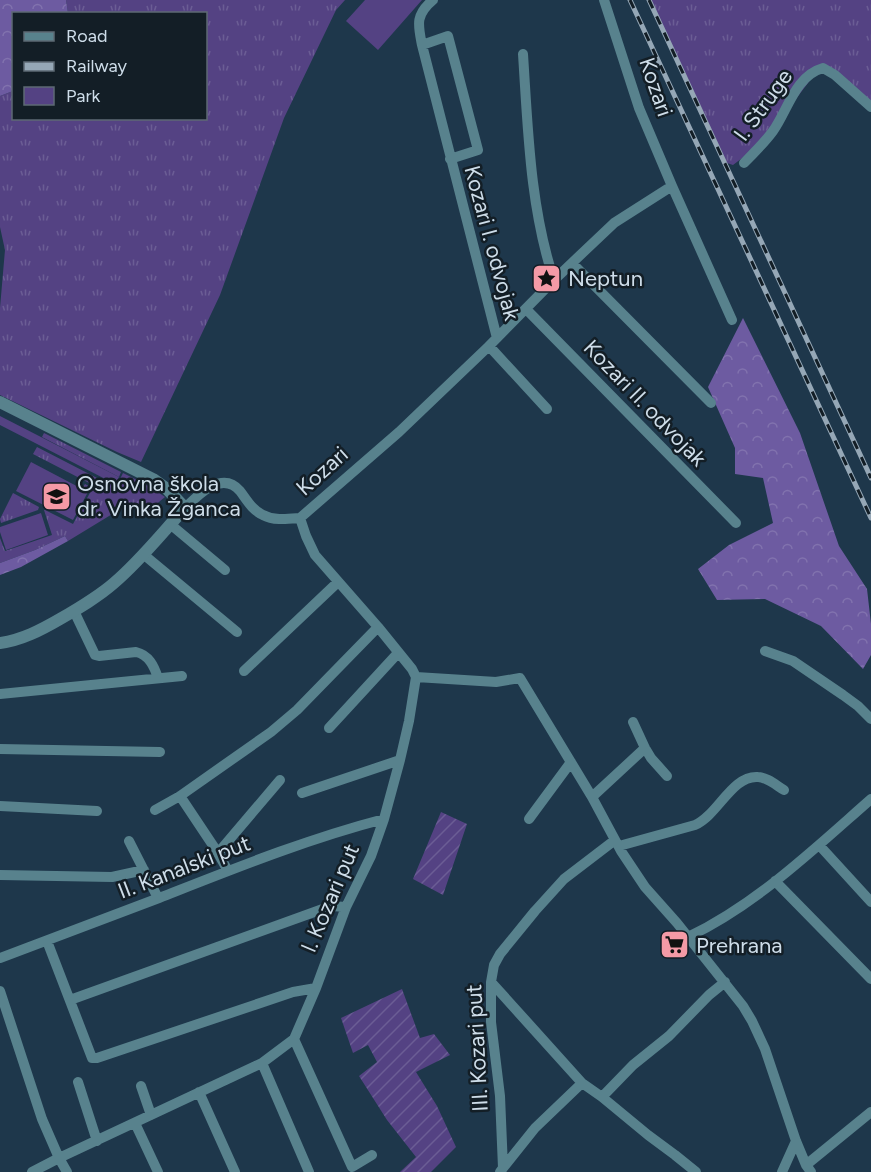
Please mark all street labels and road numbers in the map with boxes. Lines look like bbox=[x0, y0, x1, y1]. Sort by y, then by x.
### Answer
street label: Kozari bbox=[633, 54, 679, 120]
street label: I. Struge bbox=[728, 64, 798, 146]
street label: Kozari I. odvojak bbox=[458, 163, 526, 324]
street label: Kozari II. odvojak bbox=[578, 334, 712, 472]
street label: Kozari bbox=[290, 441, 354, 501]
street label: II. Kanalski put bbox=[114, 829, 254, 905]
street label: I. Kozari put bbox=[295, 840, 365, 956]
street label: III. Kozari put bbox=[460, 984, 494, 1112]

